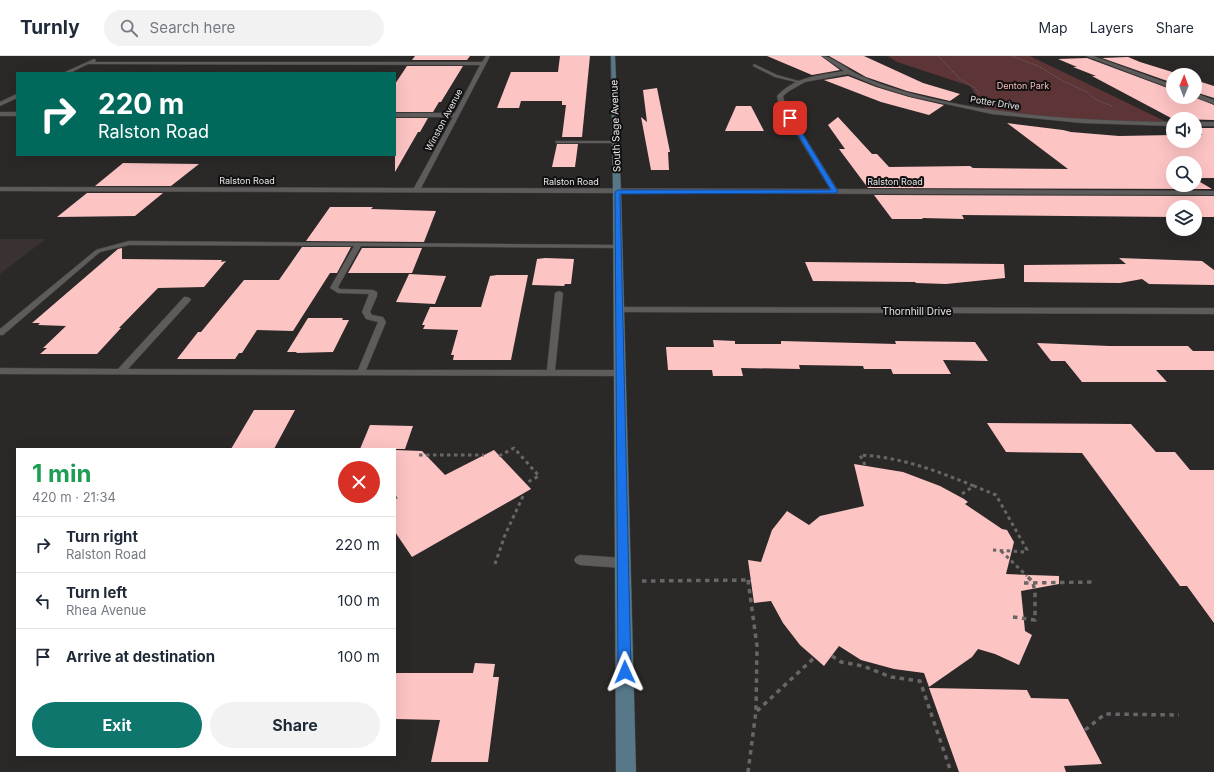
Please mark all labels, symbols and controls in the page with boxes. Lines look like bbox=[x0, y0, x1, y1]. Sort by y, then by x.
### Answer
search box bbox=[104, 10, 384, 46]
text: Turnly bbox=[20, 16, 80, 39]
icon: search bbox=[118, 17, 140, 39]
text: Search here bbox=[150, 18, 235, 37]
text: Map bbox=[1039, 19, 1068, 36]
text: Layers bbox=[1090, 19, 1134, 36]
text: Share bbox=[1156, 19, 1194, 36]
north arrow bbox=[1166, 68, 1202, 104]
map controls bbox=[1166, 68, 1202, 236]
street label: South Sage Avenue bbox=[607, 80, 623, 172]
park label: Denton Park bbox=[997, 80, 1049, 91]
text: 220 m bbox=[98, 87, 184, 121]
street label: Winston Avenue bbox=[423, 87, 465, 153]
icon: right bbox=[32, 88, 84, 140]
street label: Potter Drive bbox=[969, 93, 1021, 112]
pin bbox=[773, 101, 807, 135]
icon: arrive bbox=[779, 107, 801, 129]
button: sound bbox=[1166, 112, 1202, 148]
text: Ralston Road bbox=[98, 121, 209, 142]
button: search bbox=[1166, 156, 1202, 192]
street label: Ralston Road bbox=[219, 175, 275, 186]
street label: Ralston Road bbox=[543, 176, 599, 187]
street label: Ralston Road bbox=[867, 176, 923, 187]
button: layers bbox=[1166, 200, 1202, 236]
street label: Thornhill Drive bbox=[883, 305, 952, 317]
text: 1 min bbox=[32, 459, 91, 488]
button: close bbox=[338, 461, 380, 503]
text: 420 m · 21:34 bbox=[32, 489, 116, 505]
text: Turn right bbox=[66, 527, 138, 546]
icon: right bbox=[32, 534, 54, 556]
text: 220 m bbox=[335, 535, 380, 554]
text: Ralston Road bbox=[66, 546, 146, 562]
text: Turn left bbox=[66, 583, 127, 602]
icon: left bbox=[32, 590, 54, 612]
text: 100 m bbox=[338, 591, 380, 610]
text: Rhea Avenue bbox=[66, 602, 146, 618]
icon: arrive bbox=[32, 646, 54, 668]
text: Arrive at destination bbox=[66, 647, 215, 666]
text: 100 m bbox=[338, 647, 380, 666]
position arrow bbox=[604, 651, 646, 693]
button: Exit bbox=[32, 702, 202, 748]
button: Share bbox=[210, 702, 380, 748]

